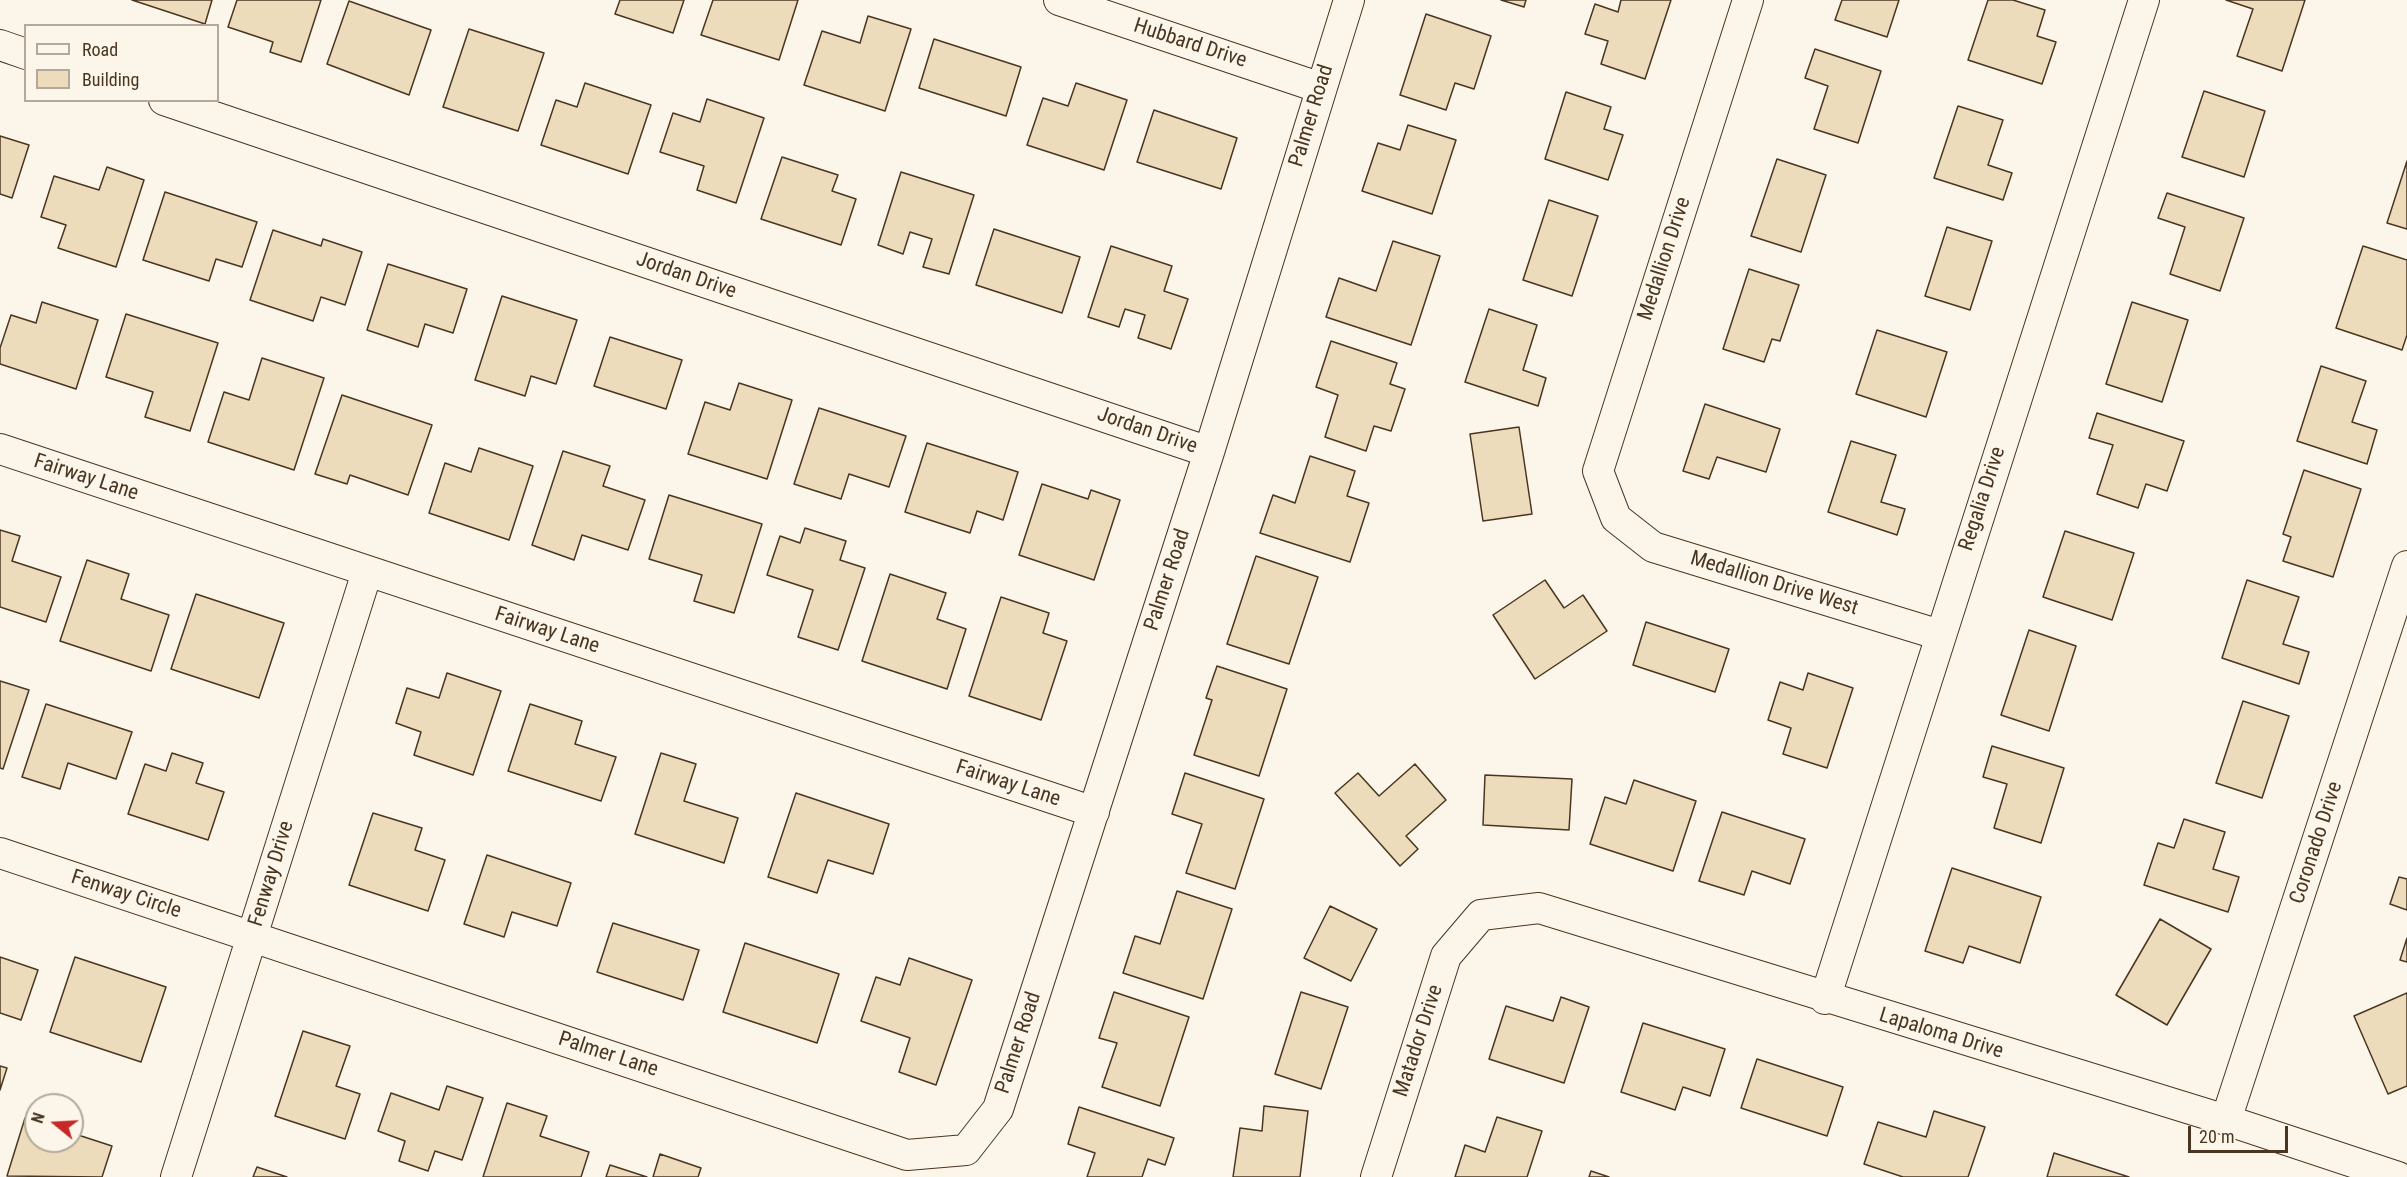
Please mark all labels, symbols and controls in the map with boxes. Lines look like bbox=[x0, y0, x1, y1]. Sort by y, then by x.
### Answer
street label: Hubbard Drive bbox=[1130, 14, 1250, 74]
legend bbox=[24, 24, 219, 102]
text: Road bbox=[82, 39, 118, 60]
street label: Palmer Road bbox=[1285, 62, 1339, 170]
text: Building bbox=[82, 69, 139, 90]
street label: Medallion Drive bbox=[1633, 194, 1697, 324]
street label: Jordan Drive bbox=[633, 247, 739, 305]
street label: Jordan Drive bbox=[1094, 402, 1200, 460]
street label: Regalia Drive bbox=[1954, 444, 2012, 554]
street label: Fairway Lane bbox=[31, 449, 141, 507]
street label: Palmer Road bbox=[1140, 526, 1196, 634]
street label: Medallion Drive West bbox=[1687, 546, 1861, 622]
street label: Fairway Lane bbox=[492, 602, 602, 660]
street label: Fairway Lane bbox=[953, 755, 1063, 813]
street label: Coronado Drive bbox=[2285, 779, 2349, 907]
street label: Fenway Drive bbox=[244, 818, 300, 930]
street label: Fenway Circle bbox=[68, 865, 184, 925]
street label: Matador Drive bbox=[1389, 982, 1449, 1100]
street label: Palmer Road bbox=[991, 989, 1047, 1097]
street label: Lapaloma Drive bbox=[1876, 1003, 2006, 1065]
street label: Palmer Lane bbox=[555, 1027, 661, 1083]
north arrow bbox=[24, 1093, 84, 1153]
text: N bbox=[28, 1110, 49, 1126]
scale bar bbox=[2191, 1114, 2292, 1152]
text: 20 m bbox=[2199, 1126, 2234, 1147]

